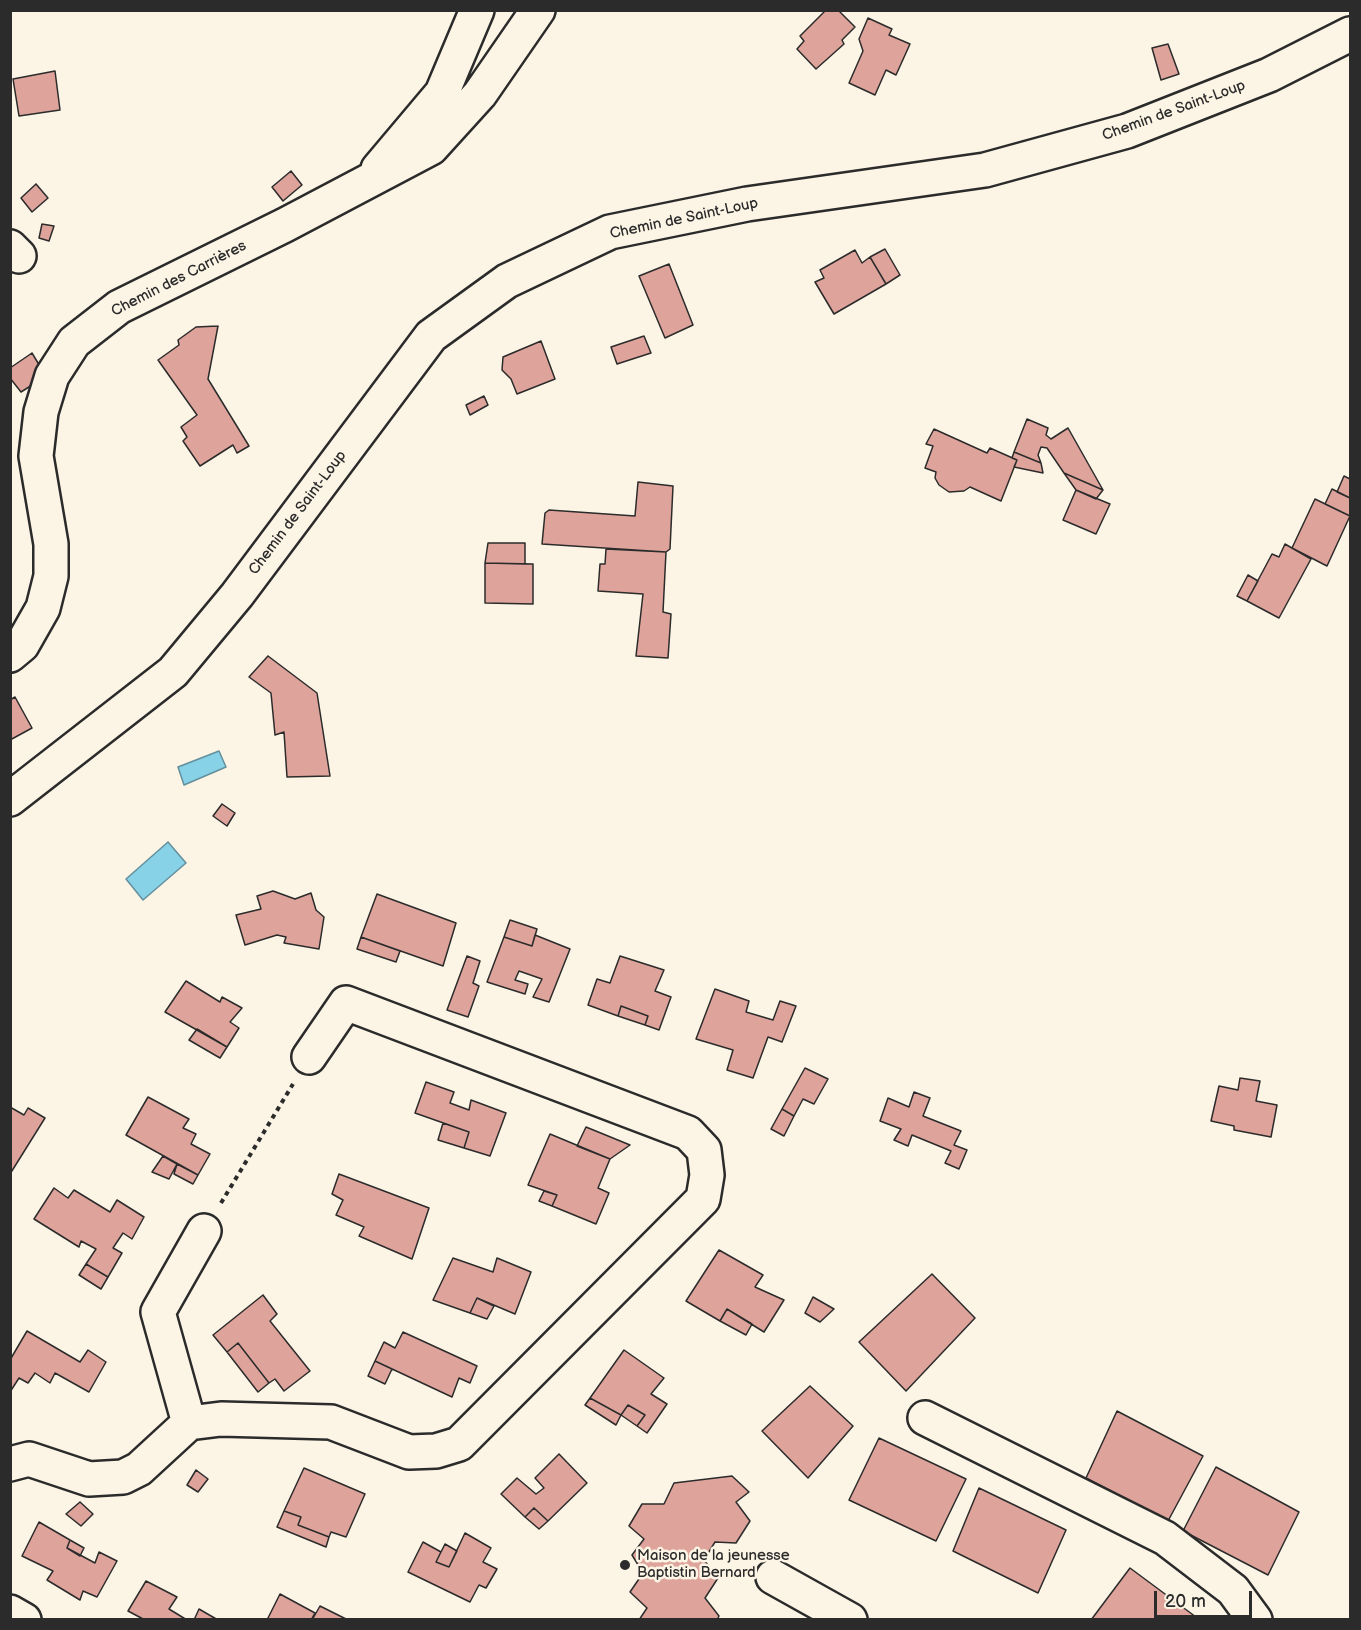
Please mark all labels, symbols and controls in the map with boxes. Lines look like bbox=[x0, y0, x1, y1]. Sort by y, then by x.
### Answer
street label: Chemin de Saint-Loup bbox=[1100, 77, 1248, 145]
street label: Chemin de Saint-Loup bbox=[608, 194, 760, 244]
street label: Chemin des Carrières bbox=[108, 237, 250, 321]
street label: Chemin de Saint-Loup bbox=[245, 447, 351, 579]
place label: Maison de la jeunesse Baptistin Bernard bbox=[637, 1547, 790, 1582]
marker: Maison de la jeunesse Baptistin Bernard bbox=[618, 1558, 632, 1572]
scale bar bbox=[1157, 1579, 1254, 1617]
text: 20 m bbox=[1165, 1591, 1206, 1612]

